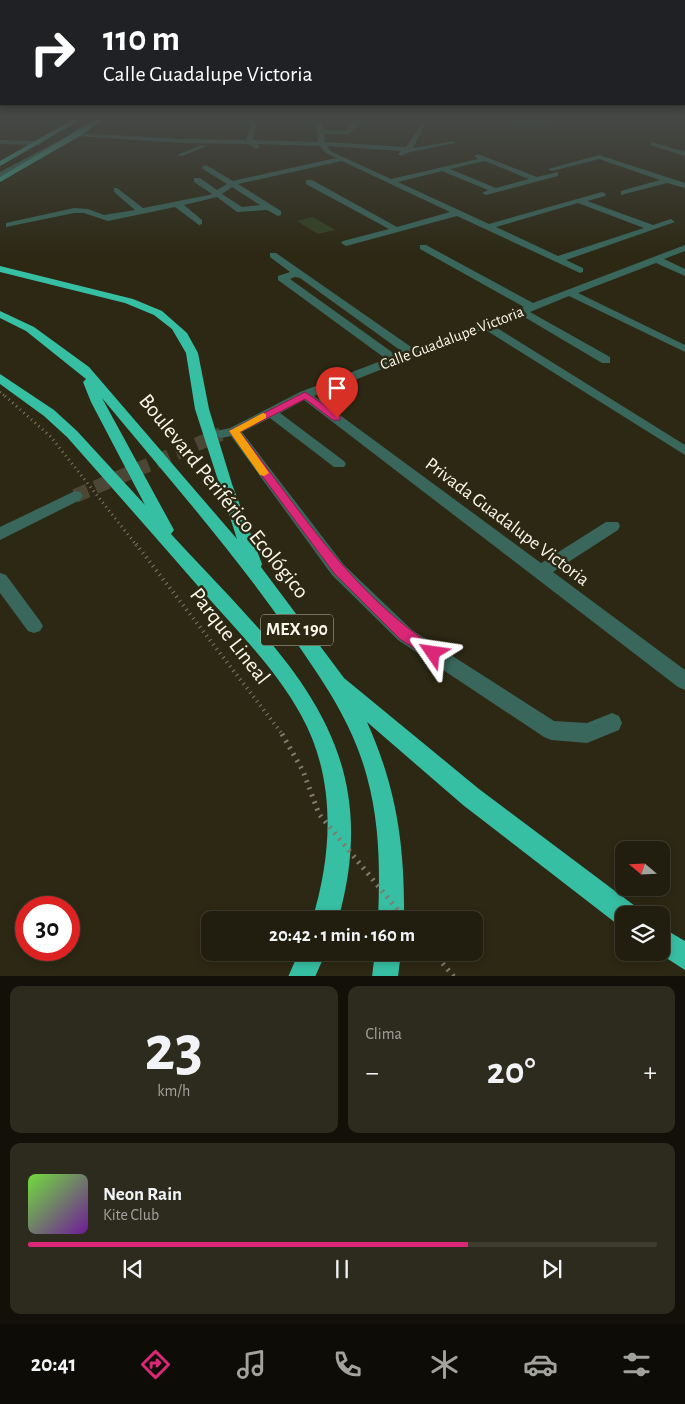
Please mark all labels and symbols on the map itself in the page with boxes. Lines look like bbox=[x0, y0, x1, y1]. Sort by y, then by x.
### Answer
street label: Calle Guadalupe Victoria bbox=[378, 303, 526, 373]
pin bbox=[316, 367, 358, 418]
street label: Boulevard Periférico Ecológico bbox=[135, 390, 313, 602]
street label: Privada Guadalupe Victoria bbox=[422, 454, 593, 590]
street label: Parque Lineal bbox=[186, 584, 274, 688]
road number: MEX 190 bbox=[261, 614, 333, 646]
position arrow bbox=[406, 626, 458, 678]
north arrow bbox=[615, 841, 670, 896]
speed limit sign: 30 bbox=[15, 896, 80, 961]

